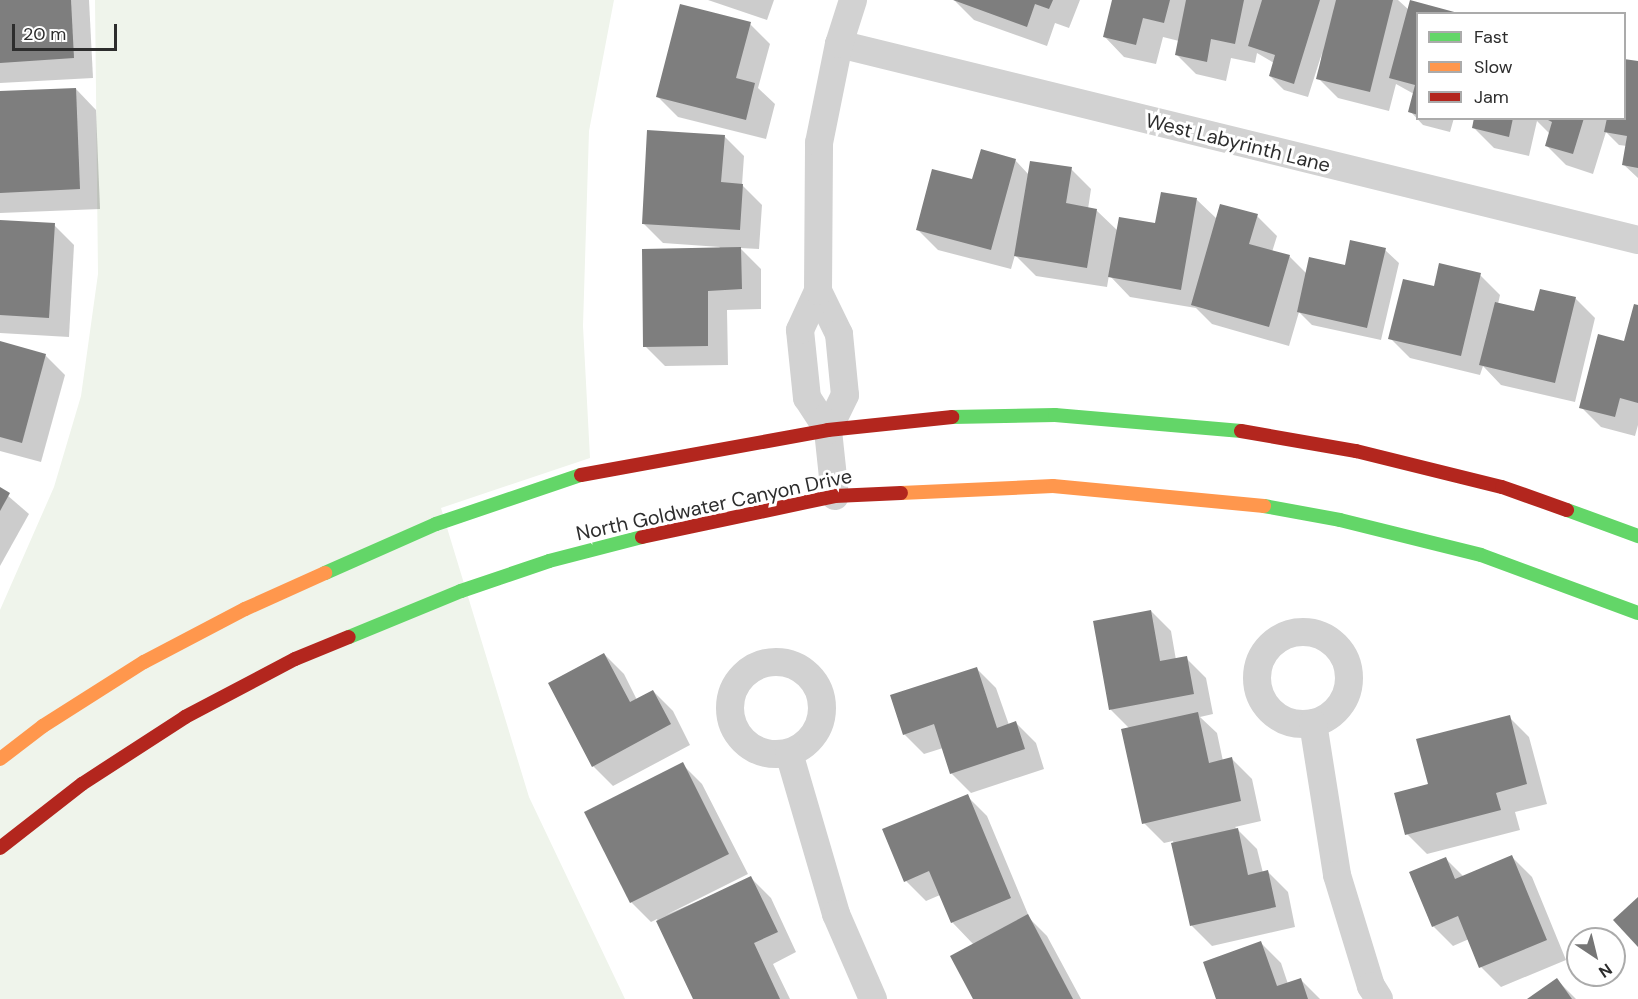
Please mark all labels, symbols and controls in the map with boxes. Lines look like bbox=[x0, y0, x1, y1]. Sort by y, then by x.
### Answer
scale bar bbox=[15, 12, 120, 50]
legend bbox=[1416, 12, 1626, 120]
text: 20 m bbox=[23, 22, 66, 46]
text: Fast bbox=[1474, 25, 1509, 49]
text: Slow bbox=[1474, 55, 1513, 79]
text: Jam bbox=[1474, 85, 1509, 109]
street label: West Labyrinth Lane bbox=[1143, 108, 1333, 178]
street label: North Goldwater Canyon Drive bbox=[574, 464, 854, 546]
north arrow bbox=[1566, 927, 1626, 987]
text: N bbox=[1595, 959, 1616, 982]

